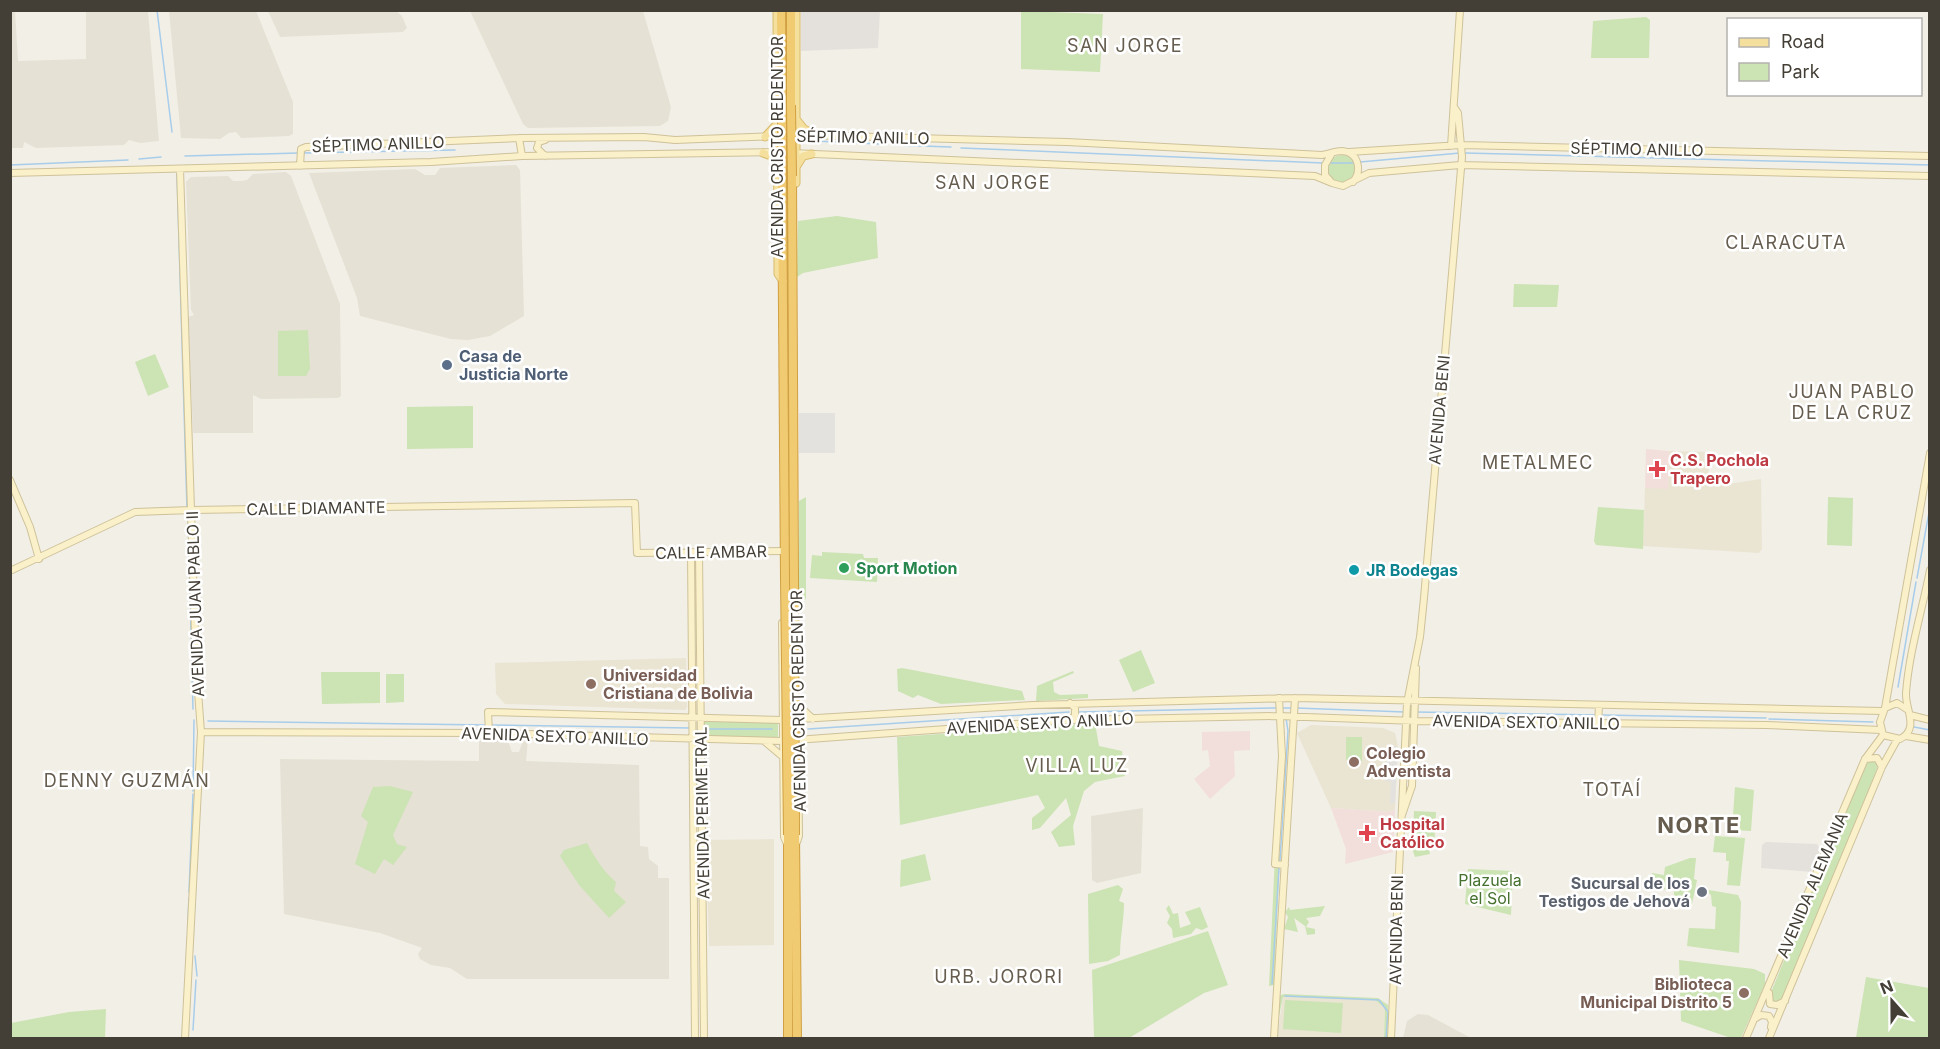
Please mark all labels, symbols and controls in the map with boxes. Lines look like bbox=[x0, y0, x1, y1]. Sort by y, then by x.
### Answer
legend bbox=[1727, 18, 1922, 96]
text: Road bbox=[1781, 31, 1824, 52]
district label: SAN JORGE bbox=[1067, 35, 1183, 56]
street label: AVENIDA CRISTO REDENTOR bbox=[767, 36, 787, 258]
text: Park bbox=[1781, 61, 1820, 82]
street label: SÉPTIMO ANILLO bbox=[796, 126, 930, 148]
street label: SÉPTIMO ANILLO bbox=[311, 132, 445, 156]
street label: SÉPTIMO ANILLO bbox=[1570, 138, 1704, 160]
district label: SAN JORGE bbox=[935, 172, 1051, 193]
district label: CLARACUTA bbox=[1725, 232, 1847, 253]
place label: Casa de Justicia Norte bbox=[459, 346, 568, 384]
street label: AVENIDA BENI bbox=[1424, 354, 1454, 466]
marker: Casa de Justicia Norte bbox=[440, 358, 454, 372]
district label: JUAN PABLO DE LA CRUZ bbox=[1788, 381, 1916, 423]
place label: C.S. Pochola Trapero bbox=[1670, 450, 1769, 488]
district label: METALMEC bbox=[1482, 452, 1594, 473]
marker: C.S. Pochola Trapero bbox=[1648, 460, 1666, 478]
street label: CALLE DIAMANTE bbox=[246, 497, 386, 519]
street label: AVENIDA JUAN PABLO II bbox=[182, 511, 208, 697]
street label: CALLE AMBAR bbox=[655, 541, 767, 563]
place label: Sport Motion bbox=[856, 558, 958, 578]
place label: JR Bodegas bbox=[1366, 560, 1458, 580]
marker: Sport Motion bbox=[837, 561, 851, 575]
marker: JR Bodegas bbox=[1347, 563, 1361, 577]
street label: AVENIDA CRISTO REDENTOR bbox=[786, 590, 810, 812]
place label: Universidad Cristiana de Bolivia bbox=[603, 665, 753, 703]
marker: Universidad Cristiana de Bolivia bbox=[584, 677, 598, 691]
street label: AVENIDA SEXTO ANILLO bbox=[946, 708, 1134, 738]
street label: AVENIDA SEXTO ANILLO bbox=[1432, 710, 1620, 734]
street label: AVENIDA SEXTO ANILLO bbox=[461, 723, 649, 749]
street label: AVENIDA PERIMETRAL bbox=[690, 726, 714, 900]
place label: Colegio Adventista bbox=[1366, 743, 1451, 781]
district label: VILLA LUZ bbox=[1025, 755, 1129, 776]
marker: Colegio Adventista bbox=[1347, 755, 1361, 769]
district label: DENNY GUZMÁN bbox=[44, 769, 210, 791]
district label: TOTAÍ bbox=[1582, 778, 1642, 800]
street label: AVENIDA ALEMANIA bbox=[1772, 809, 1852, 961]
district label: NORTE bbox=[1657, 812, 1741, 838]
place label: Hospital Católico bbox=[1380, 814, 1445, 852]
marker: Hospital Católico bbox=[1358, 824, 1376, 842]
park label: Plazuela el Sol bbox=[1458, 870, 1522, 908]
place label: Sucursal de los Testigos de Jehová bbox=[1539, 873, 1690, 911]
street label: AVENIDA BENI bbox=[1385, 875, 1407, 985]
marker: Sucursal de los Testigos de Jehová bbox=[1695, 885, 1709, 899]
district label: URB. JORORI bbox=[934, 966, 1064, 987]
north arrow bbox=[1862, 971, 1922, 1031]
place label: Biblioteca Municipal Distrito 5 bbox=[1580, 974, 1732, 1012]
text: N bbox=[1877, 975, 1896, 999]
marker: Biblioteca Municipal Distrito 5 bbox=[1737, 986, 1751, 1000]

